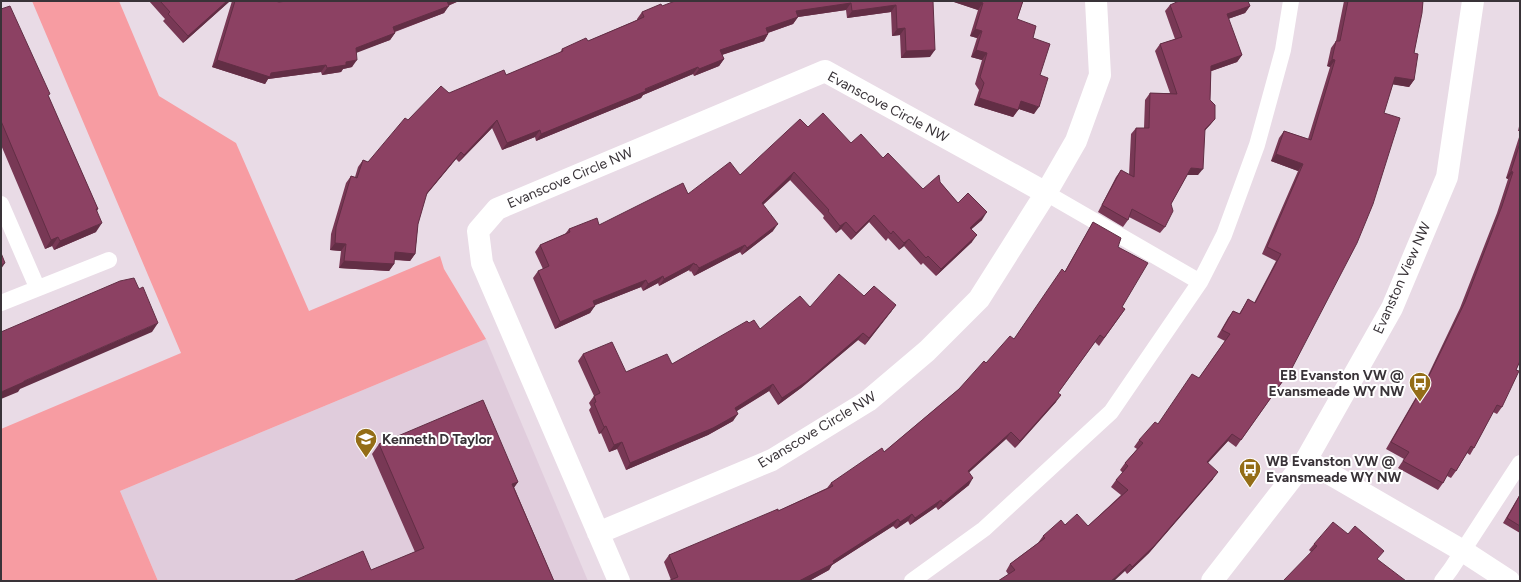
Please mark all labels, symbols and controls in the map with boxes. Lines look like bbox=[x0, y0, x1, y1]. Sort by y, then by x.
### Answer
street label: Evanscove Circle NW bbox=[825, 68, 952, 146]
street label: Evanscove Circle NW bbox=[505, 144, 636, 212]
street label: Evanston View NW bbox=[1370, 219, 1435, 337]
place label: EB Evanston VW @ Evansmeade WY NW bbox=[1269, 367, 1404, 400]
bus stop icon: EB Evanston VW @ Evansmeade WY NW bbox=[1407, 370, 1433, 403]
street label: Evanscove Circle NW bbox=[755, 388, 880, 472]
school or university icon: Kenneth D Taylor bbox=[353, 426, 379, 459]
place label: Kenneth D Taylor bbox=[382, 431, 493, 448]
place label: WB Evanston VW @ Evansmeade WY NW bbox=[1266, 453, 1402, 486]
bus stop icon: WB Evanston VW @ Evansmeade WY NW bbox=[1237, 456, 1263, 489]

